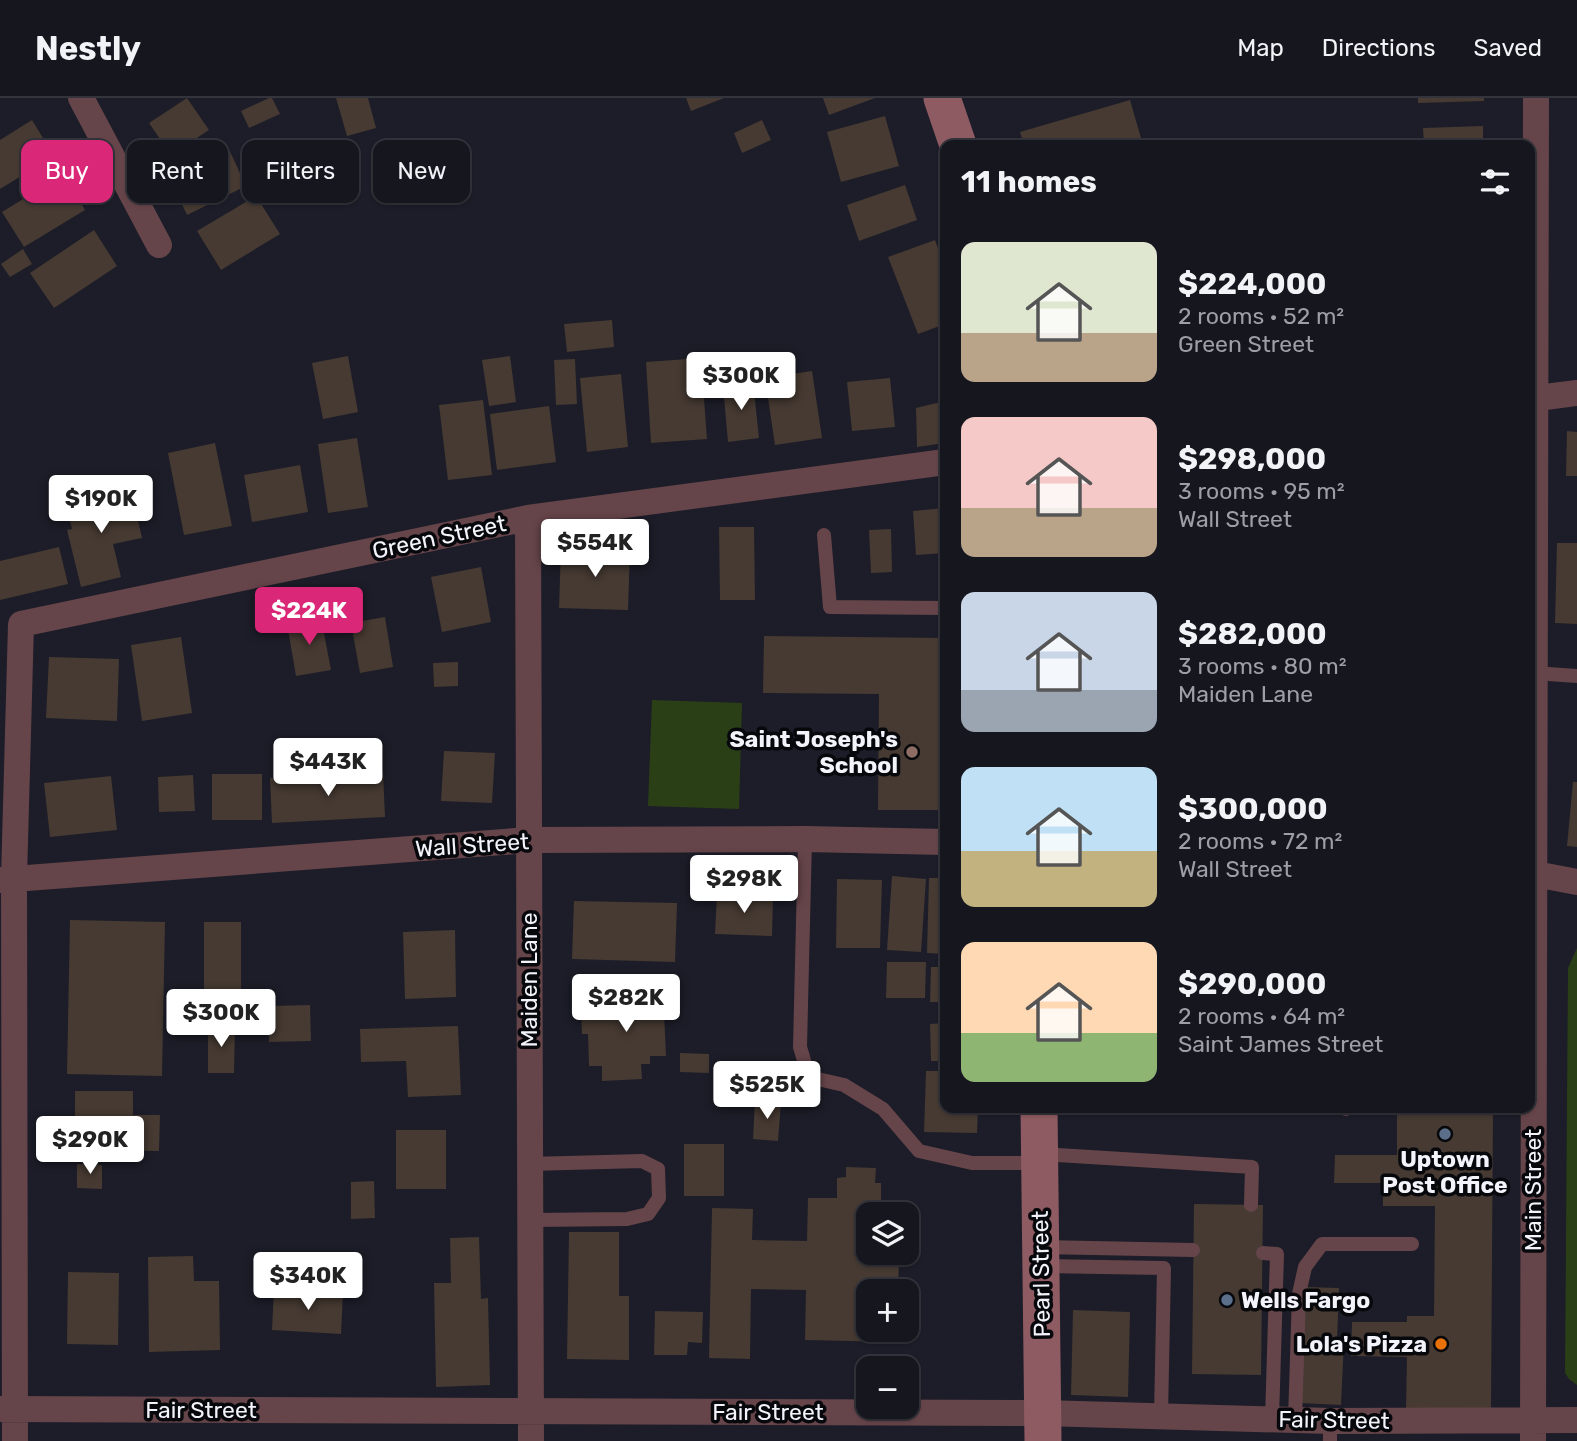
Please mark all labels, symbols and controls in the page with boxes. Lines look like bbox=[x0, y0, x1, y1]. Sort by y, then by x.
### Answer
text: Nestly bbox=[35, 29, 141, 68]
text: Map bbox=[1237, 34, 1284, 62]
text: Directions bbox=[1322, 34, 1435, 62]
text: Saved bbox=[1473, 34, 1542, 62]
chip: Buy bbox=[21, 140, 113, 203]
chip: Rent bbox=[127, 140, 228, 203]
chip: Filters bbox=[242, 140, 359, 203]
chip: New bbox=[373, 140, 470, 203]
icon: filters bbox=[1476, 163, 1514, 201]
text: 11 homes bbox=[961, 164, 1097, 200]
text: $224,000 bbox=[1178, 266, 1327, 302]
icon: home bbox=[1017, 270, 1101, 354]
text: 2 rooms · 52 m² bbox=[1178, 302, 1344, 330]
text: Green Street bbox=[1178, 330, 1314, 358]
pin: $300K bbox=[692, 352, 790, 412]
text: $300K bbox=[702, 361, 780, 389]
text: $298,000 bbox=[1178, 441, 1326, 477]
icon: home bbox=[1017, 445, 1101, 529]
pin: $190K bbox=[52, 476, 150, 535]
text: 3 rooms · 95 m² bbox=[1178, 477, 1345, 505]
text: $190K bbox=[65, 484, 137, 512]
text: Wall Street bbox=[1178, 505, 1292, 533]
street label: Green Street bbox=[370, 509, 508, 565]
pin: $554K bbox=[546, 519, 644, 579]
text: $554K bbox=[557, 528, 633, 556]
pin: $224K bbox=[260, 588, 358, 647]
text: $224K bbox=[271, 596, 347, 624]
text: $282,000 bbox=[1178, 616, 1327, 652]
icon: home bbox=[1017, 620, 1101, 704]
text: 3 rooms · 80 m² bbox=[1178, 652, 1347, 680]
text: Maiden Lane bbox=[1178, 680, 1313, 708]
place label: Saint Joseph's School bbox=[730, 725, 898, 779]
pin: $443K bbox=[279, 738, 377, 798]
marker: Saint Joseph's School bbox=[904, 744, 920, 760]
text: $443K bbox=[289, 747, 367, 775]
text: $300,000 bbox=[1178, 791, 1328, 827]
icon: home bbox=[1017, 795, 1101, 879]
street label: Wall Street bbox=[414, 827, 530, 863]
text: 2 rooms · 72 m² bbox=[1178, 827, 1342, 855]
text: Wall Street bbox=[1178, 855, 1292, 883]
pin: $298K bbox=[695, 856, 793, 915]
text: $298K bbox=[706, 864, 782, 892]
street label: Maiden Lane bbox=[515, 912, 543, 1048]
text: $290,000 bbox=[1178, 966, 1326, 1002]
icon: home bbox=[1017, 970, 1101, 1054]
pin: $282K bbox=[577, 974, 675, 1034]
text: $282K bbox=[588, 983, 664, 1011]
pin: $300K bbox=[172, 990, 270, 1049]
text: $300K bbox=[182, 998, 260, 1026]
text: 2 rooms · 64 m² bbox=[1178, 1002, 1345, 1030]
text: Saint James Street bbox=[1178, 1030, 1383, 1058]
pin: $525K bbox=[718, 1062, 816, 1121]
text: $525K bbox=[729, 1070, 805, 1098]
pin: $290K bbox=[41, 1116, 139, 1176]
text: $290K bbox=[52, 1125, 128, 1153]
marker: Uptown Post Office bbox=[1437, 1126, 1453, 1142]
street label: Main Street bbox=[1519, 1129, 1547, 1251]
place label: Uptown Post Office bbox=[1382, 1145, 1508, 1199]
map controls bbox=[856, 1202, 919, 1419]
button: layers bbox=[856, 1202, 919, 1265]
street label: Pearl Street bbox=[1026, 1210, 1056, 1338]
pin: $340K bbox=[259, 1252, 357, 1312]
text: $340K bbox=[269, 1261, 347, 1289]
button: + bbox=[856, 1279, 919, 1342]
place label: Wells Fargo bbox=[1241, 1286, 1370, 1314]
marker: Wells Fargo bbox=[1219, 1292, 1235, 1308]
place label: Lola's Pizza bbox=[1296, 1330, 1427, 1358]
marker: Lola's Pizza bbox=[1433, 1336, 1449, 1352]
button: − bbox=[856, 1356, 919, 1419]
street label: Fair Street bbox=[145, 1396, 257, 1424]
street label: Fair Street bbox=[712, 1398, 824, 1426]
street label: Fair Street bbox=[1278, 1405, 1390, 1435]

